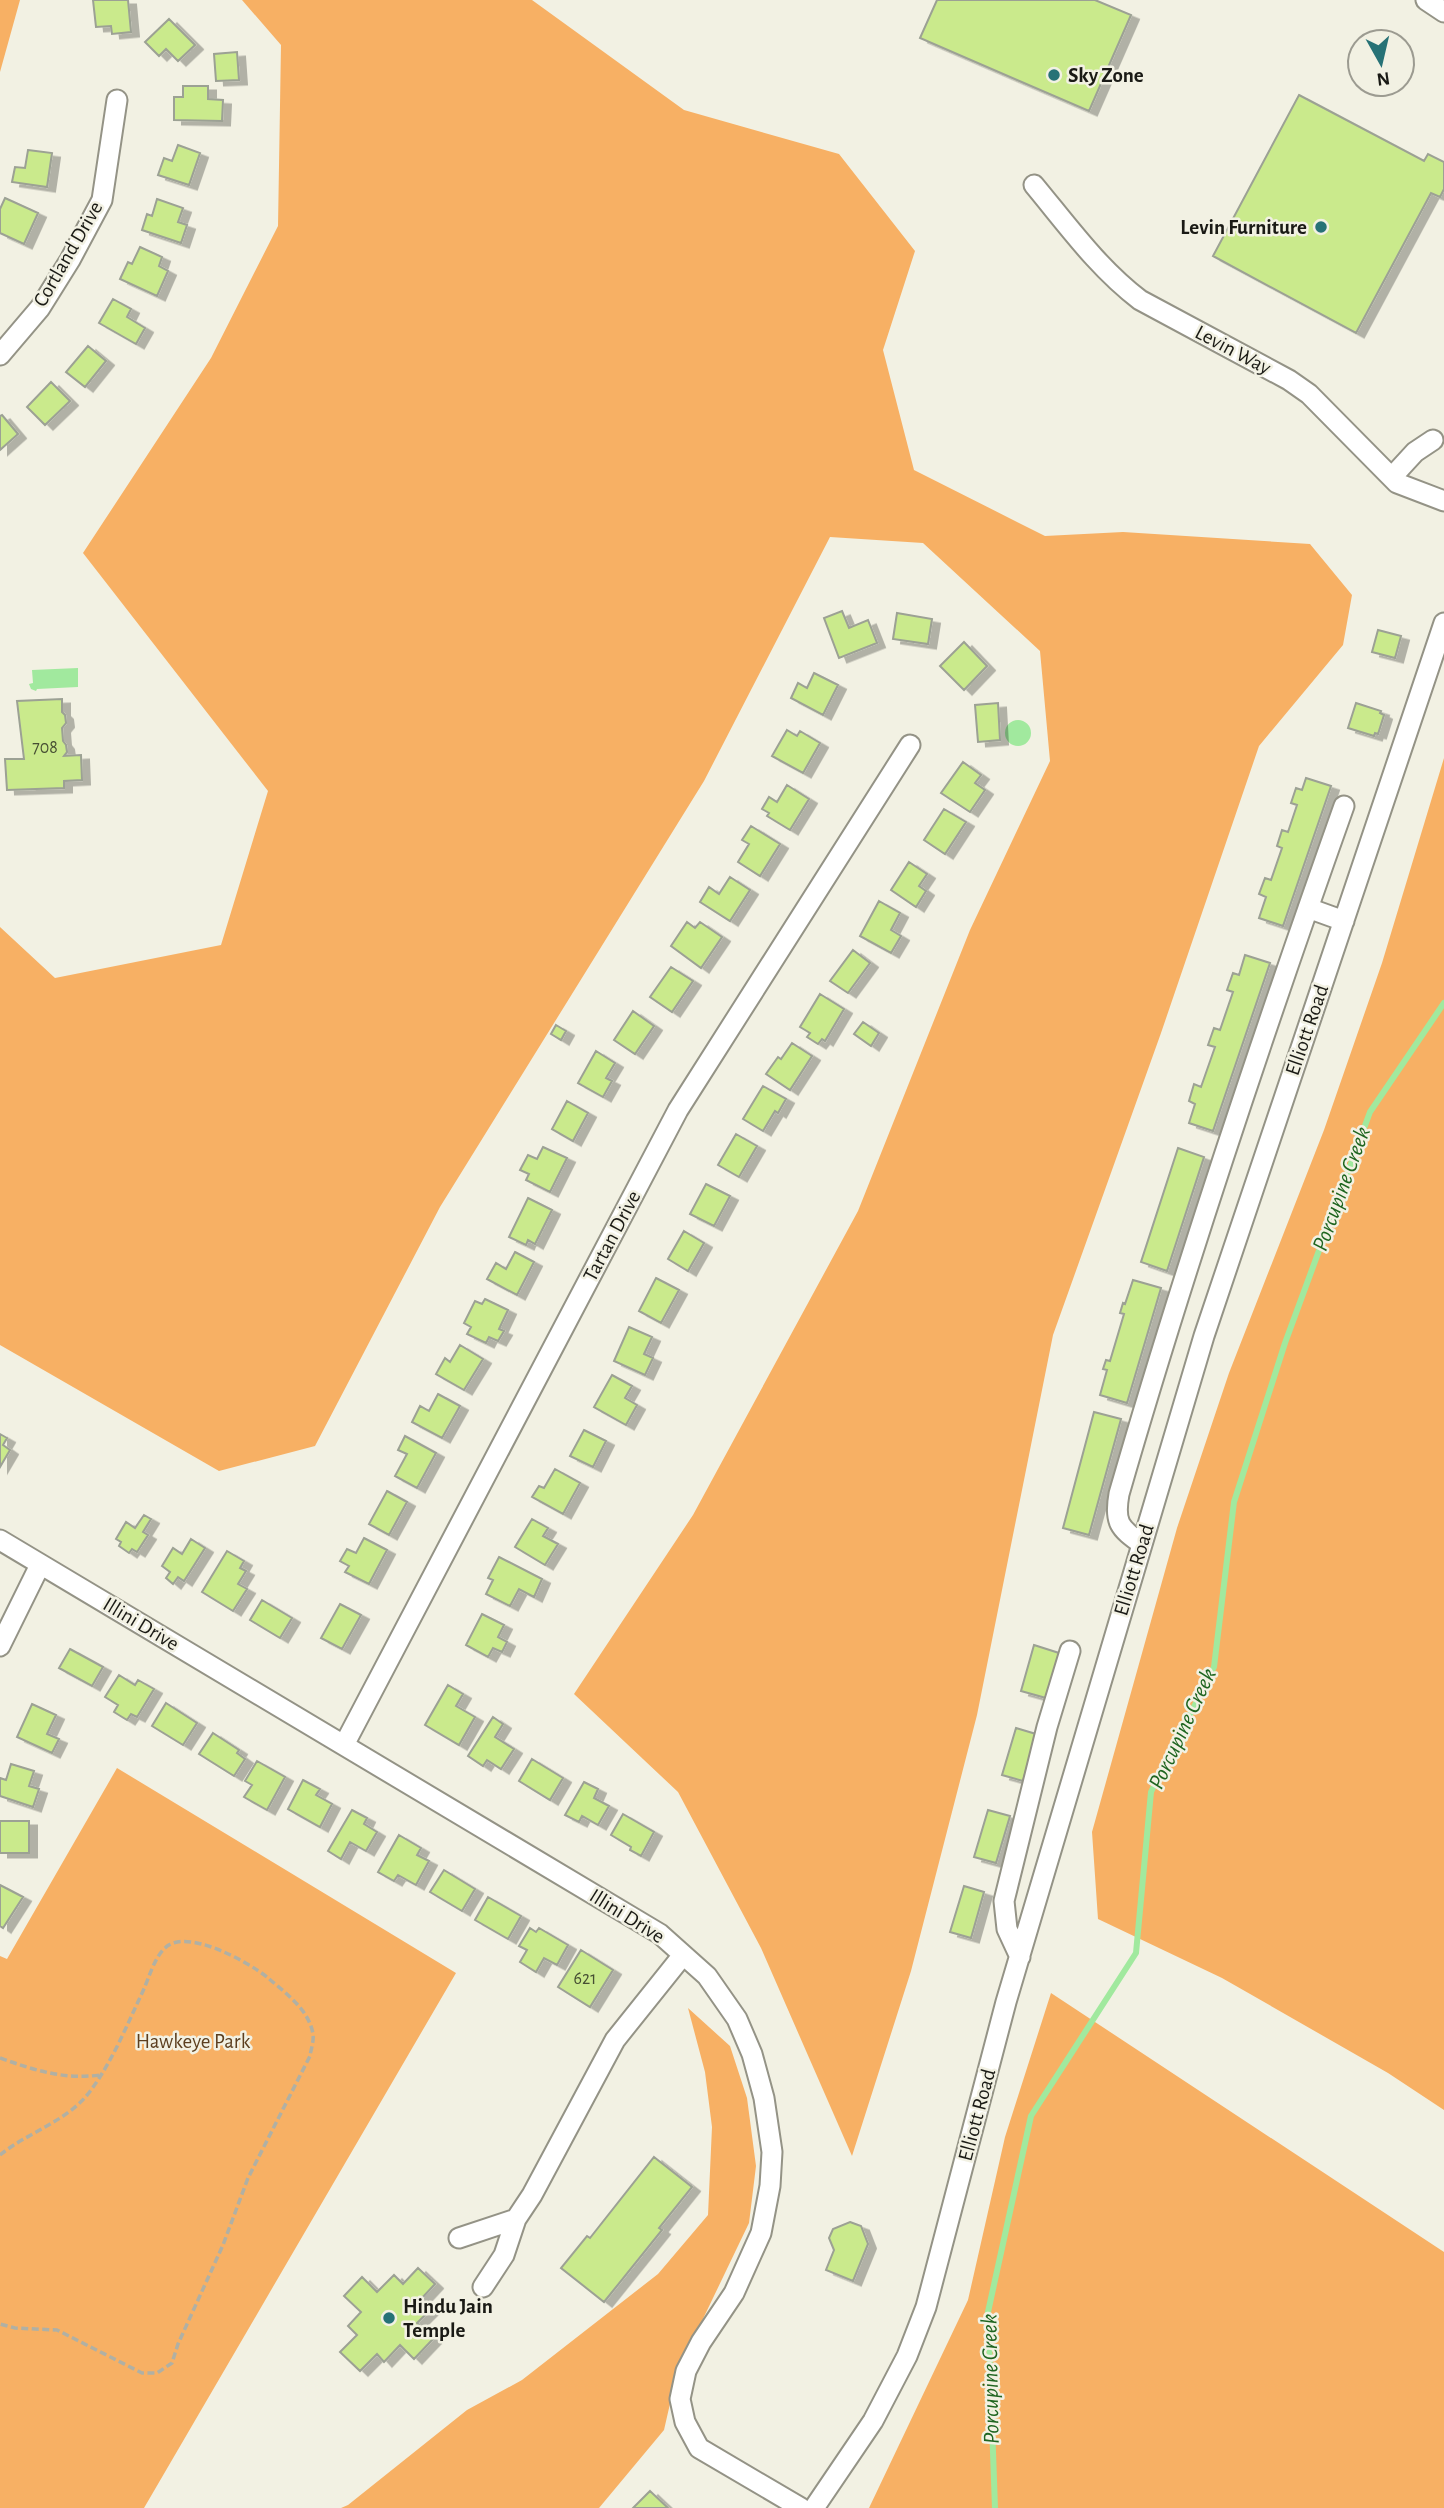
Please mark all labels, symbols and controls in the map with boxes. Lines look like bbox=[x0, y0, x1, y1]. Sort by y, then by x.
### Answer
north arrow bbox=[1346, 28, 1416, 98]
place label: Sky Zone bbox=[1068, 65, 1144, 86]
marker: Sky Zone bbox=[1046, 67, 1062, 83]
text: N bbox=[1375, 68, 1391, 89]
street label: Cortland Drive bbox=[30, 198, 106, 310]
place label: Levin Furniture bbox=[1180, 217, 1307, 238]
marker: Levin Furniture bbox=[1313, 219, 1329, 235]
street label: Levin Way bbox=[1192, 321, 1274, 379]
house number: 708 bbox=[32, 739, 58, 757]
street label: Elliott Road bbox=[1282, 982, 1332, 1078]
water label: Porcupine Creek bbox=[1309, 1123, 1375, 1254]
street label: Tartan Drive bbox=[579, 1187, 645, 1285]
street label: Elliott Road bbox=[1110, 1522, 1158, 1618]
street label: Illini Drive bbox=[100, 1593, 182, 1655]
water label: Porcupine Creek bbox=[1145, 1665, 1221, 1793]
street label: Illini Drive bbox=[586, 1885, 668, 1947]
house number: 621 bbox=[574, 1970, 596, 1988]
park label: Hawkeye Park bbox=[136, 2031, 251, 2052]
street label: Elliott Road bbox=[955, 2067, 999, 2163]
place label: Hindu Jain Temple bbox=[403, 2296, 493, 2341]
marker: Hindu Jain Temple bbox=[381, 2310, 397, 2326]
water label: Porcupine Creek bbox=[978, 2313, 1004, 2444]

